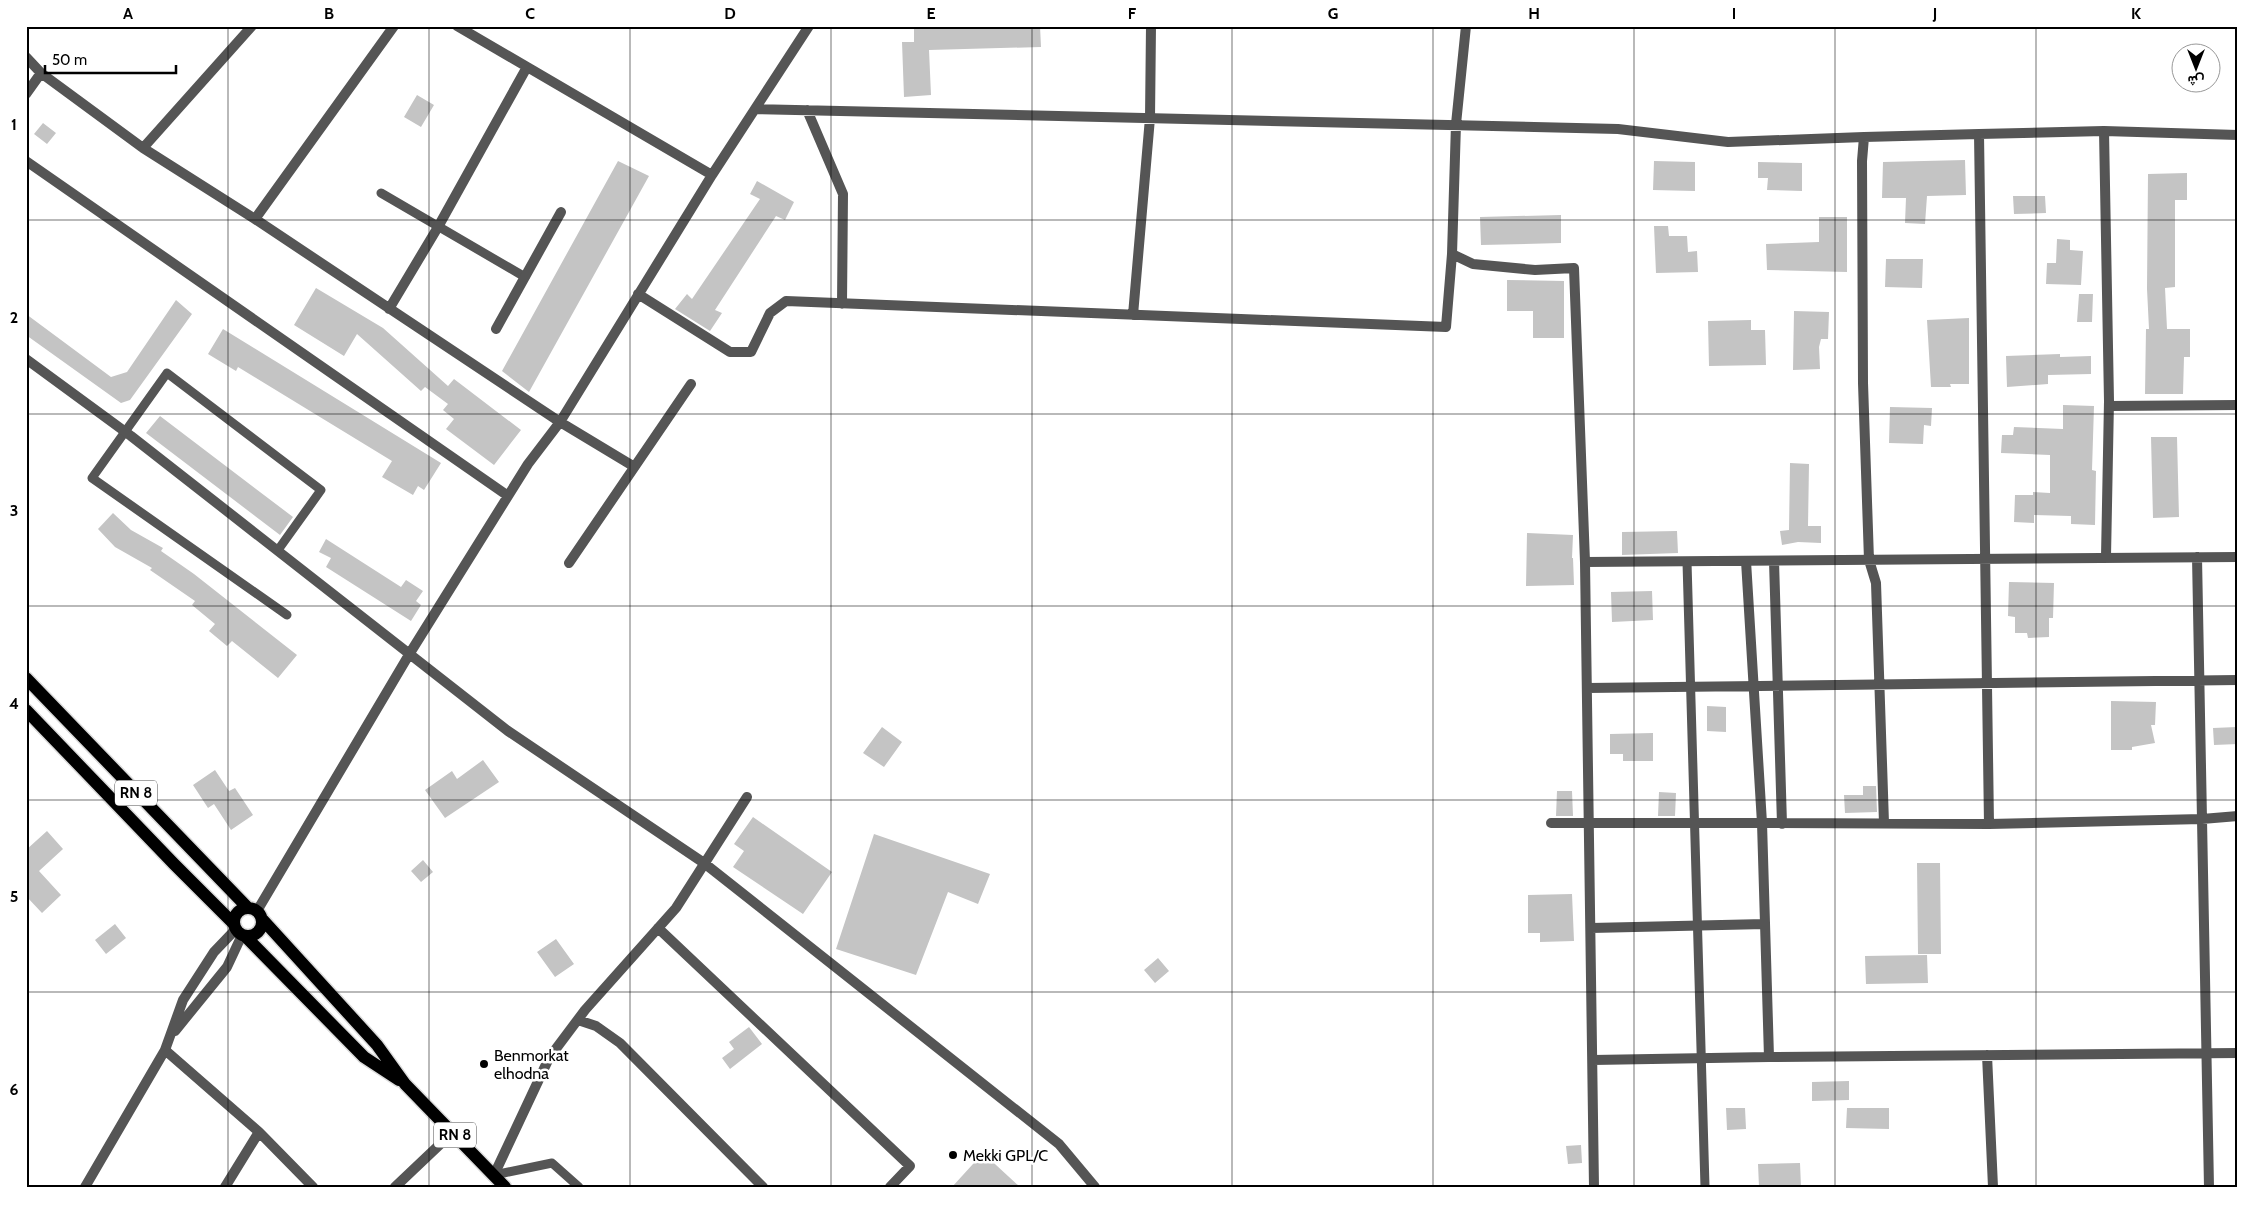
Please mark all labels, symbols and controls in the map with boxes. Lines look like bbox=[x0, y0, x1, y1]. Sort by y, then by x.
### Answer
text: A bbox=[123, 4, 133, 23]
text: B bbox=[324, 4, 334, 23]
text: C bbox=[525, 4, 535, 23]
text: D bbox=[724, 4, 736, 23]
text: E bbox=[926, 4, 936, 23]
text: F bbox=[1128, 4, 1137, 23]
text: G bbox=[1328, 4, 1338, 23]
text: H bbox=[1528, 4, 1540, 23]
text: I bbox=[1732, 4, 1736, 23]
text: J bbox=[1932, 4, 1937, 23]
text: K bbox=[2131, 4, 2141, 23]
scale bar bbox=[45, 42, 176, 74]
north arrow bbox=[2172, 42, 2222, 92]
text: 50 m bbox=[52, 51, 87, 69]
text: ش bbox=[2187, 72, 2204, 90]
text: 1 bbox=[11, 115, 17, 134]
text: 2 bbox=[10, 308, 18, 327]
text: 3 bbox=[10, 501, 18, 520]
text: 4 bbox=[9, 694, 19, 713]
road number: RN 8 bbox=[115, 780, 157, 806]
text: 5 bbox=[10, 887, 18, 906]
place label: Benmorkat elhodna bbox=[494, 1046, 569, 1083]
marker: Benmorkat elhodna bbox=[478, 1058, 490, 1070]
text: 6 bbox=[10, 1080, 19, 1099]
road number: RN 8 bbox=[434, 1122, 476, 1148]
place label: Mekki GPL/C bbox=[963, 1146, 1048, 1165]
marker: Mekki GPL/C bbox=[947, 1149, 959, 1161]

